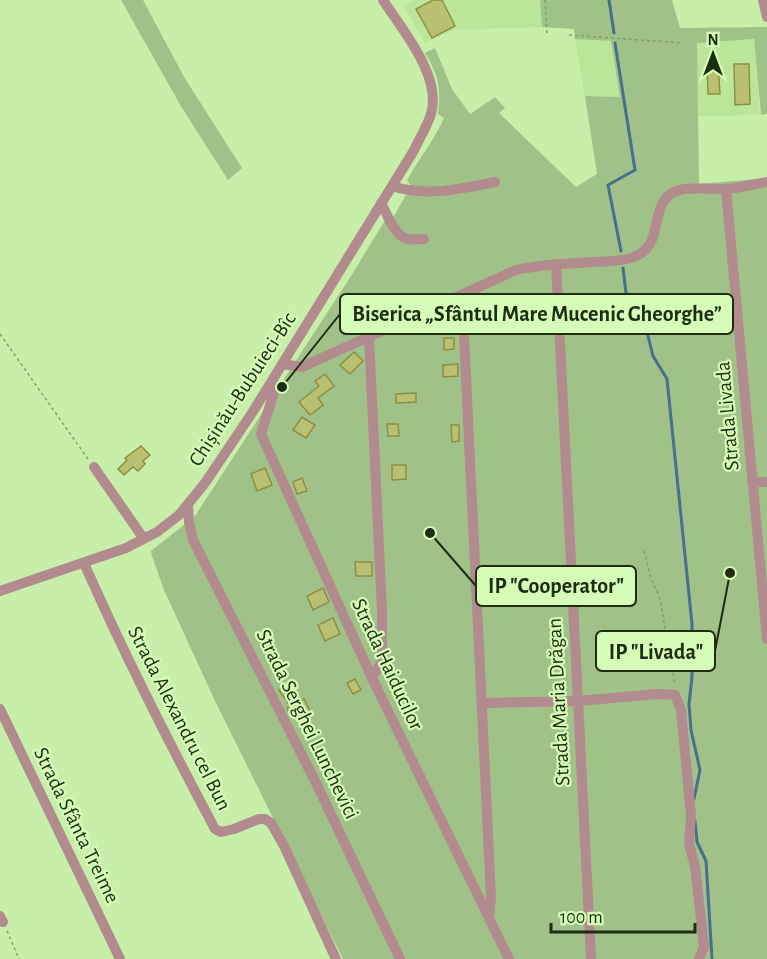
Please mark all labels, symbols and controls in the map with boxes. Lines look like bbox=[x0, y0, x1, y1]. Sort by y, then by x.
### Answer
north arrow bbox=[683, 24, 743, 84]
text: N bbox=[707, 32, 719, 48]
callout: Biserica „Sfântul Mare Mucenic Gheorghe” bbox=[340, 294, 733, 334]
text: Biserica „Sfântul Mare Mucenic Gheorghe” bbox=[352, 303, 722, 325]
street label: Chișinău-Bubuieci-Bîc bbox=[185, 309, 302, 471]
street label: Strada Livada bbox=[712, 360, 743, 471]
callout: IP "Cooperator" bbox=[476, 566, 636, 606]
text: IP "Cooperator" bbox=[488, 575, 624, 597]
street label: Strada Haiducilor bbox=[348, 595, 427, 733]
street label: Strada Maria Drăgan bbox=[544, 618, 573, 786]
street label: Strada Alexandru cel Bun bbox=[124, 623, 235, 814]
street label: Strada Serghei Lunchevici bbox=[252, 626, 363, 822]
callout: IP "Livada" bbox=[596, 631, 715, 671]
text: IP "Livada" bbox=[609, 641, 703, 663]
street label: Strada Sfânta Treime bbox=[30, 744, 123, 906]
scale bar bbox=[551, 896, 695, 934]
text: 100 m bbox=[560, 909, 603, 927]

